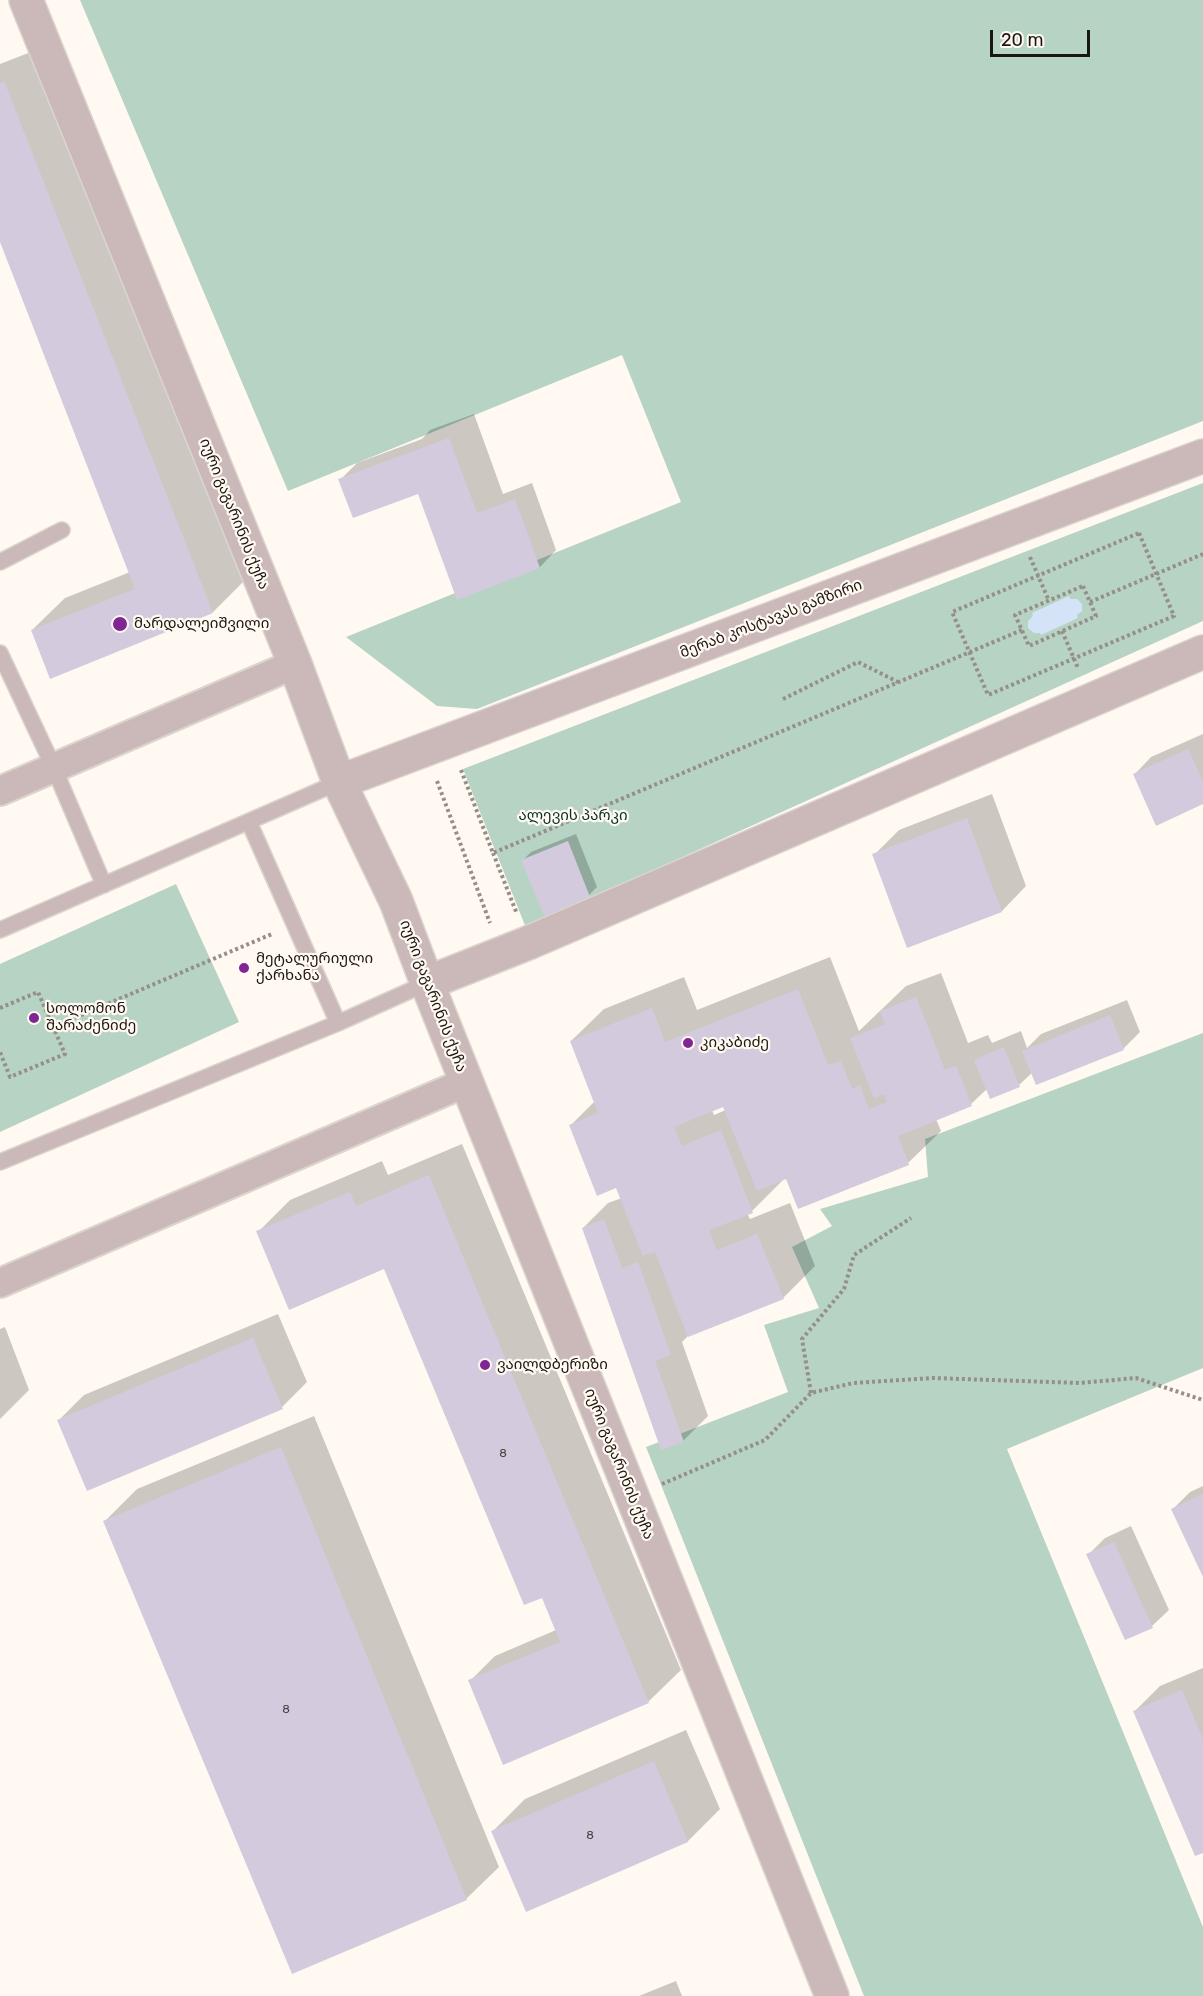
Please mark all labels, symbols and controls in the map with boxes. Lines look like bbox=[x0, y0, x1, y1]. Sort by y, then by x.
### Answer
scale bar bbox=[993, 18, 1094, 56]
text: 20 m bbox=[1001, 29, 1043, 51]
street label: იური გაგარინის ქუჩა bbox=[195, 436, 273, 592]
street label: მერაბ კოსტავას გამზირი bbox=[677, 576, 865, 662]
marker: მარდალეიშვილი bbox=[111, 615, 129, 633]
place label: მარდალეიშვილი bbox=[134, 615, 269, 633]
park label: ალევის პარკი bbox=[518, 807, 628, 825]
street label: იური გაგარინის ქუჩა bbox=[396, 917, 470, 1075]
place label: მეტალურიული ქარხანა bbox=[256, 950, 373, 985]
marker: მეტალურიული ქარხანა bbox=[237, 961, 251, 975]
place label: სოლომონ შარაძენიძე bbox=[46, 1000, 136, 1035]
marker: სოლომონ შარაძენიძე bbox=[27, 1011, 41, 1025]
place label: კიკაბიძე bbox=[700, 1034, 769, 1052]
marker: კიკაბიძე bbox=[681, 1036, 695, 1050]
place label: ვაილდბერიზი bbox=[497, 1356, 608, 1374]
marker: ვაილდბერიზი bbox=[478, 1358, 492, 1372]
street label: იური გაგარინის ქუჩა bbox=[580, 1386, 658, 1542]
house number: 8 bbox=[499, 1447, 507, 1461]
house number: 8 bbox=[282, 1703, 290, 1717]
house number: 8 bbox=[586, 1829, 594, 1843]

